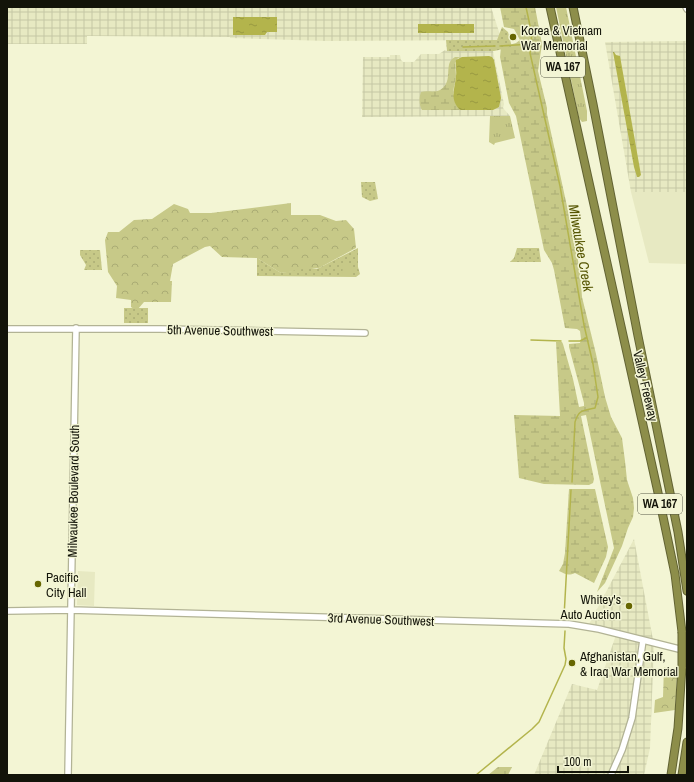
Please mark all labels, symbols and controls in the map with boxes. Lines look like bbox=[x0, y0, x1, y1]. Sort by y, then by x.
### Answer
place label: Korea & Vietnam War Memorial bbox=[521, 22, 602, 54]
marker: Korea & Vietnam War Memorial bbox=[508, 32, 518, 42]
road number: WA 167 bbox=[541, 57, 585, 77]
water label: Milwaukee Creek bbox=[564, 203, 598, 294]
street label: 5th Avenue Southwest bbox=[167, 321, 273, 340]
street label: Valley Freeway bbox=[629, 349, 662, 424]
street label: Milwaukee Boulevard South bbox=[64, 424, 83, 558]
road number: WA 167 bbox=[638, 494, 682, 514]
place label: Pacific City Hall bbox=[46, 569, 86, 601]
marker: Pacific City Hall bbox=[33, 579, 43, 589]
place label: Whitey's Auto Auction bbox=[560, 591, 621, 623]
marker: Whitey's Auto Auction bbox=[624, 601, 634, 611]
street label: 3rd Avenue Southwest bbox=[327, 609, 435, 630]
place label: Afghanistan, Gulf, & Iraq War Memorial bbox=[579, 648, 678, 680]
marker: Afghanistan, Gulf, & Iraq War Memorial bbox=[567, 658, 577, 668]
scale bar bbox=[558, 748, 628, 774]
text: 100 m bbox=[564, 754, 591, 770]

